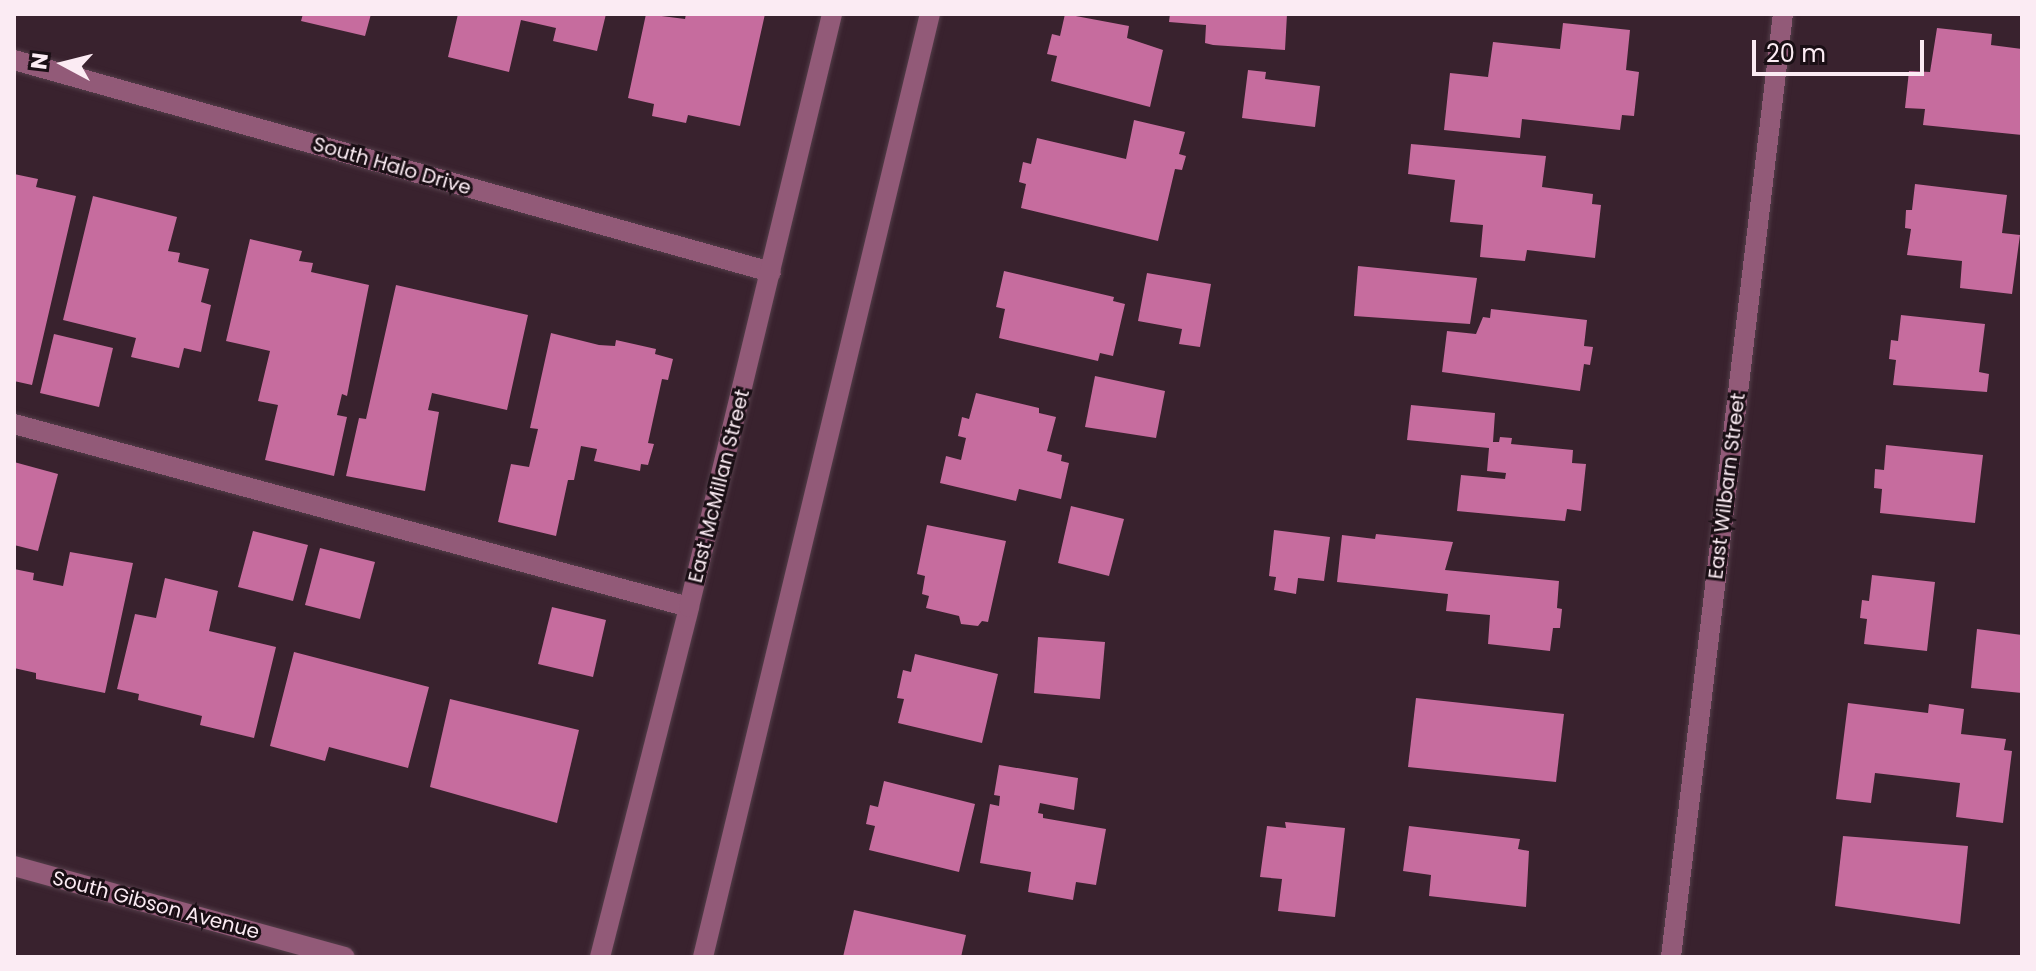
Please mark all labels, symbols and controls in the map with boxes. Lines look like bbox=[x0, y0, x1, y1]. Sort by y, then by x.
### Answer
north arrow bbox=[24, 24, 104, 104]
scale bar bbox=[1756, 24, 1928, 74]
text: 20 m bbox=[1766, 37, 1826, 70]
text: N bbox=[23, 51, 56, 71]
street label: South Halo Drive bbox=[310, 132, 474, 200]
street label: East McMillan Street bbox=[683, 387, 755, 585]
street label: East Wilbarn Street bbox=[1704, 392, 1750, 580]
street label: South Gibson Avenue bbox=[50, 866, 262, 944]

